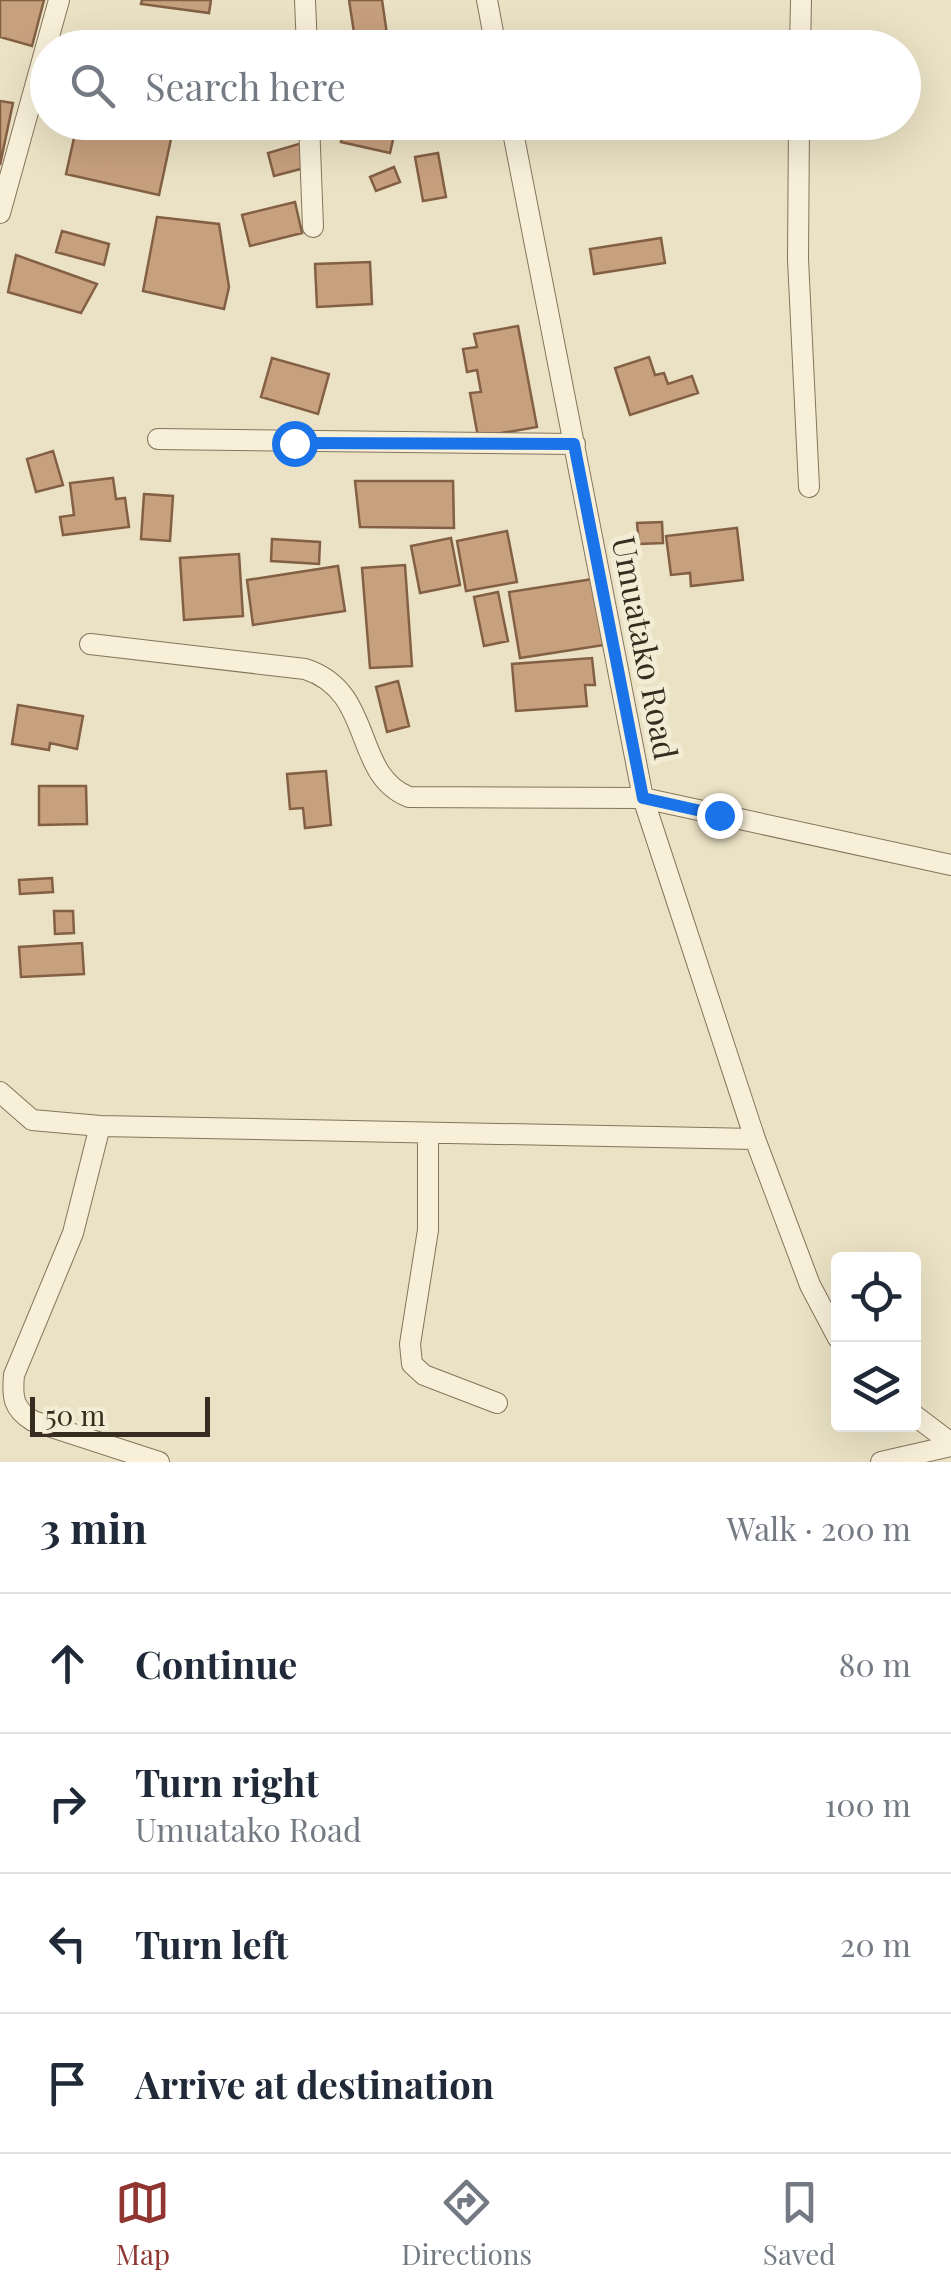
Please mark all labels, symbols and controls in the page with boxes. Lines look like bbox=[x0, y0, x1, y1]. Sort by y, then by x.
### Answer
search box bbox=[30, 30, 921, 140]
icon: search bbox=[65, 58, 120, 113]
text: Search here bbox=[145, 60, 346, 111]
route start bbox=[272, 421, 318, 467]
street label: Umuatako Road bbox=[604, 532, 689, 763]
route end bbox=[697, 793, 743, 839]
map controls bbox=[831, 1252, 921, 1432]
button: locate bbox=[831, 1252, 921, 1342]
button: layers bbox=[831, 1342, 921, 1432]
scale bar bbox=[30, 1392, 210, 1436]
text: 50 m bbox=[45, 1396, 105, 1433]
text: 3 min bbox=[40, 1499, 147, 1555]
text: Walk · 200 m bbox=[727, 1506, 911, 1549]
icon: ahead bbox=[40, 1636, 95, 1691]
text: Continue bbox=[135, 1638, 297, 1689]
text: 80 m bbox=[839, 1642, 911, 1685]
text: Turn right bbox=[135, 1756, 319, 1807]
icon: right bbox=[40, 1776, 95, 1831]
text: 100 m bbox=[824, 1782, 911, 1825]
text: Umuatako Road bbox=[135, 1807, 362, 1850]
icon: left bbox=[40, 1916, 95, 1971]
text: Turn left bbox=[135, 1918, 288, 1969]
text: 20 m bbox=[840, 1922, 911, 1965]
icon: arrive bbox=[40, 2056, 95, 2111]
text: Arrive at destination bbox=[135, 2058, 494, 2109]
tab: Map bbox=[115, 2175, 170, 2272]
tab: Directions bbox=[401, 2175, 532, 2272]
tab: Saved bbox=[763, 2175, 836, 2272]

